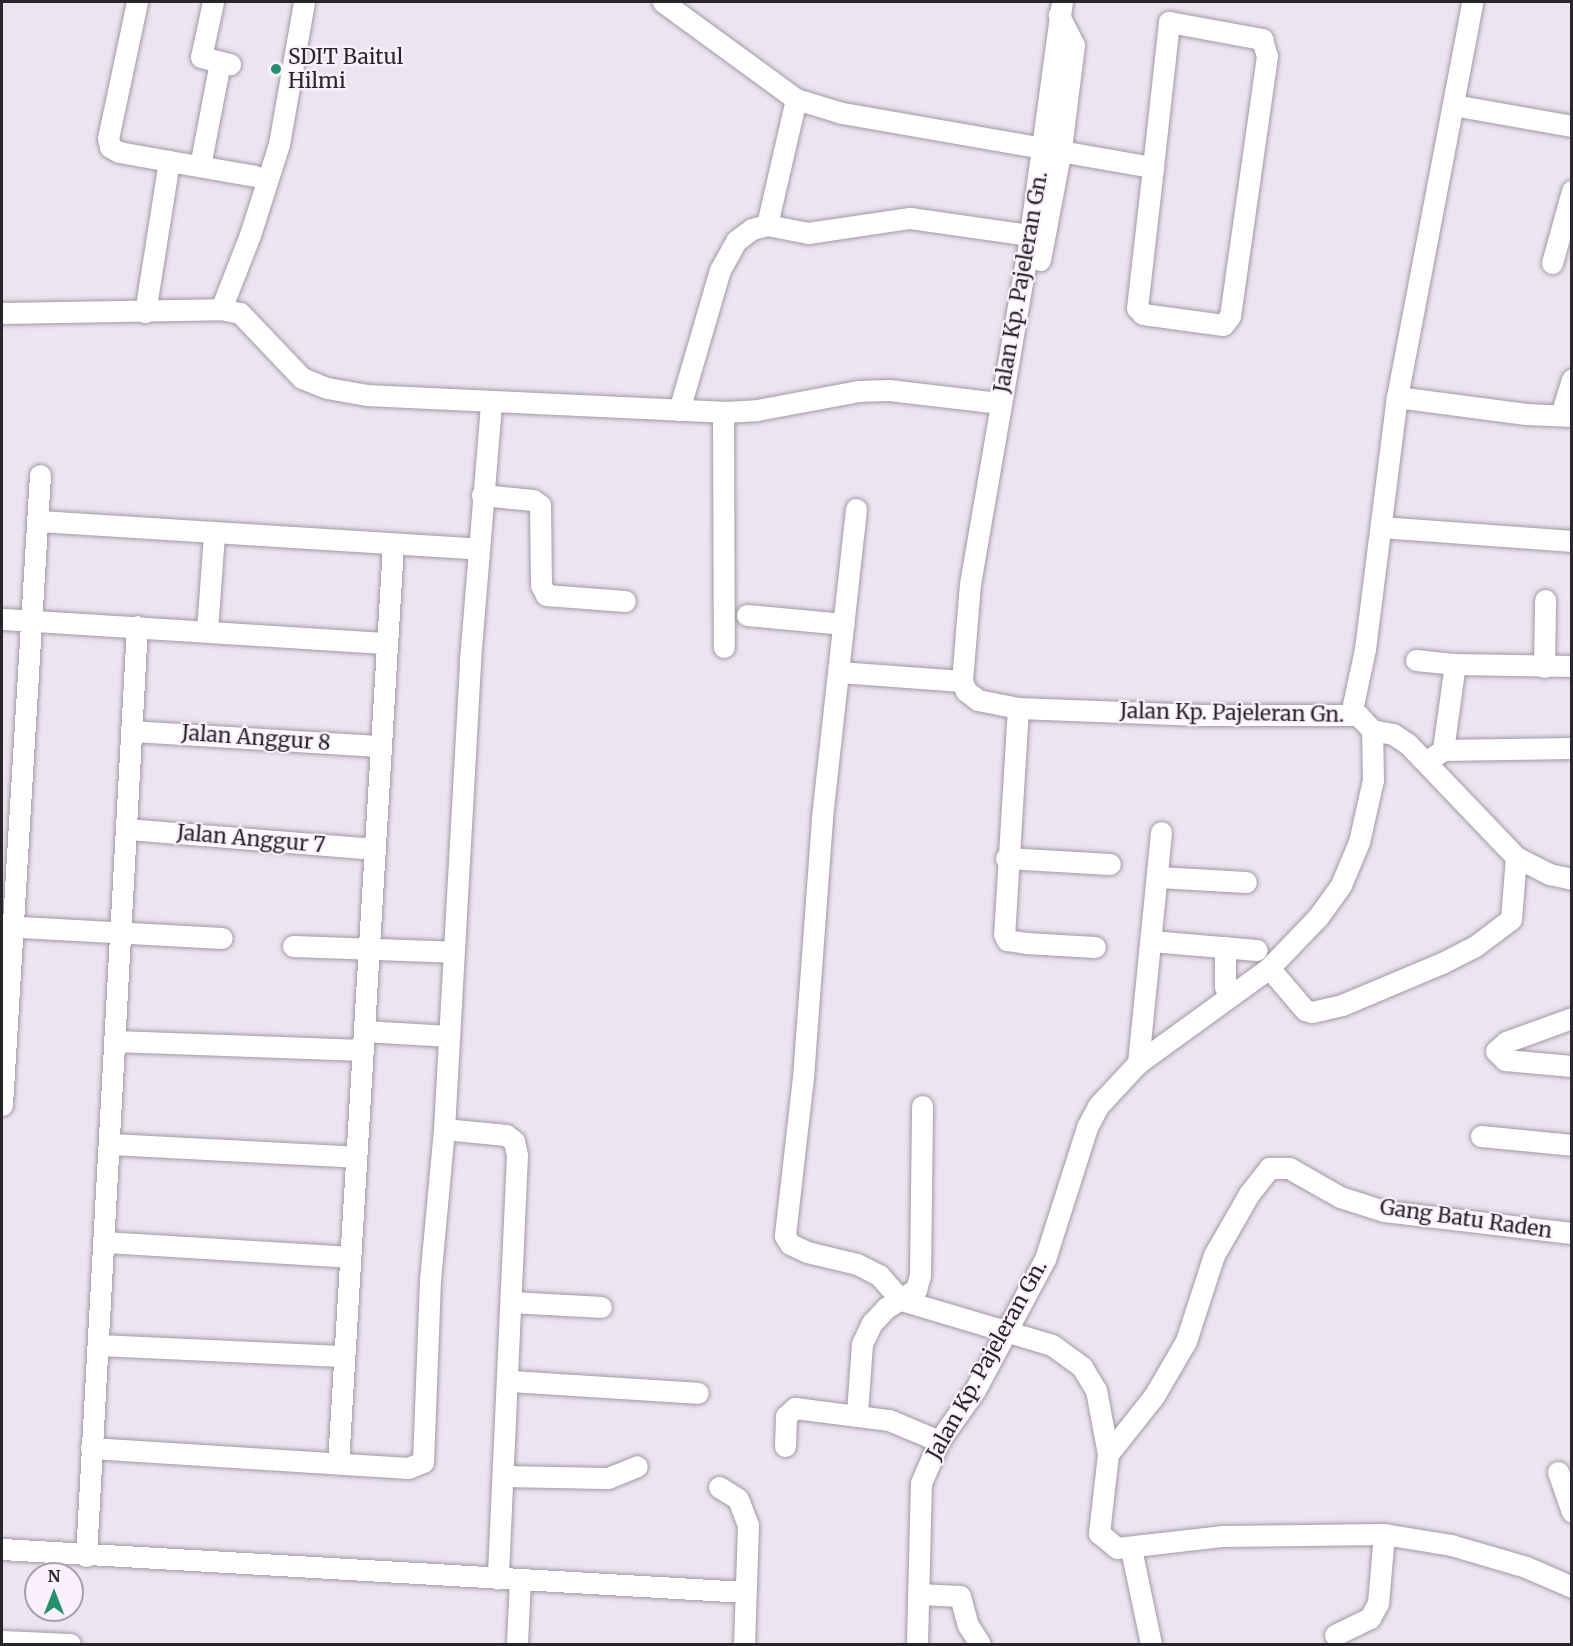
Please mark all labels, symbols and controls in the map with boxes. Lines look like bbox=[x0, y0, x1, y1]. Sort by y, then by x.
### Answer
place label: SDIT Baitul Hilmi bbox=[288, 44, 403, 94]
marker: SDIT Baitul Hilmi bbox=[269, 62, 283, 76]
street label: Jalan Kp. Pajeleran Gn. bbox=[989, 169, 1053, 395]
street label: Jalan Kp. Pajeleran Gn. bbox=[1120, 698, 1344, 728]
street label: Jalan Anggur 8 bbox=[181, 720, 331, 756]
street label: Jalan Anggur 7 bbox=[176, 820, 326, 858]
street label: Gang Batu Raden bbox=[1378, 1194, 1554, 1244]
street label: Jalan Kp. Pajeleran Gn. bbox=[922, 1256, 1052, 1464]
north arrow bbox=[24, 1562, 84, 1622]
text: N bbox=[48, 1566, 60, 1586]

